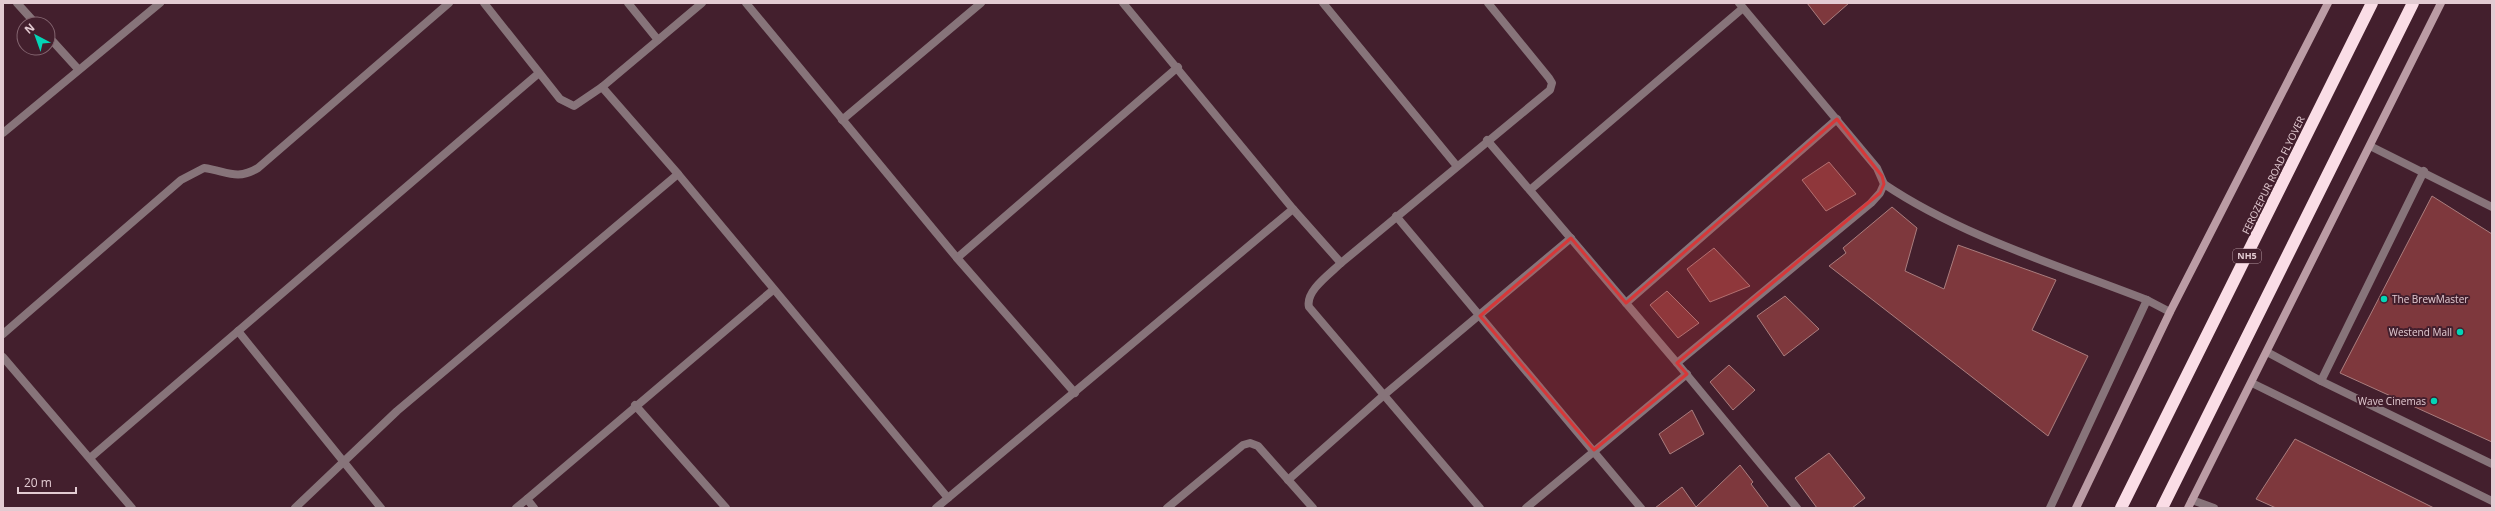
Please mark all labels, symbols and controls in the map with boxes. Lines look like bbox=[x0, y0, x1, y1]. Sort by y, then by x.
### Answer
north arrow bbox=[16, 16, 56, 56]
text: N bbox=[21, 19, 37, 37]
street label: FEROZEPUR ROAD FLYOVER bbox=[2238, 114, 2308, 236]
road number: NH5 bbox=[2233, 249, 2261, 263]
place label: The BrewMaster bbox=[2392, 292, 2468, 306]
marker: The BrewMaster bbox=[2379, 294, 2389, 304]
place label: Westend Mall bbox=[2389, 325, 2452, 339]
marker: Westend Mall bbox=[2455, 327, 2465, 337]
place label: Wave Cinemas bbox=[2358, 394, 2426, 408]
marker: Wave Cinemas bbox=[2429, 396, 2439, 406]
scale bar bbox=[18, 469, 76, 495]
text: 20 m bbox=[24, 474, 52, 491]

